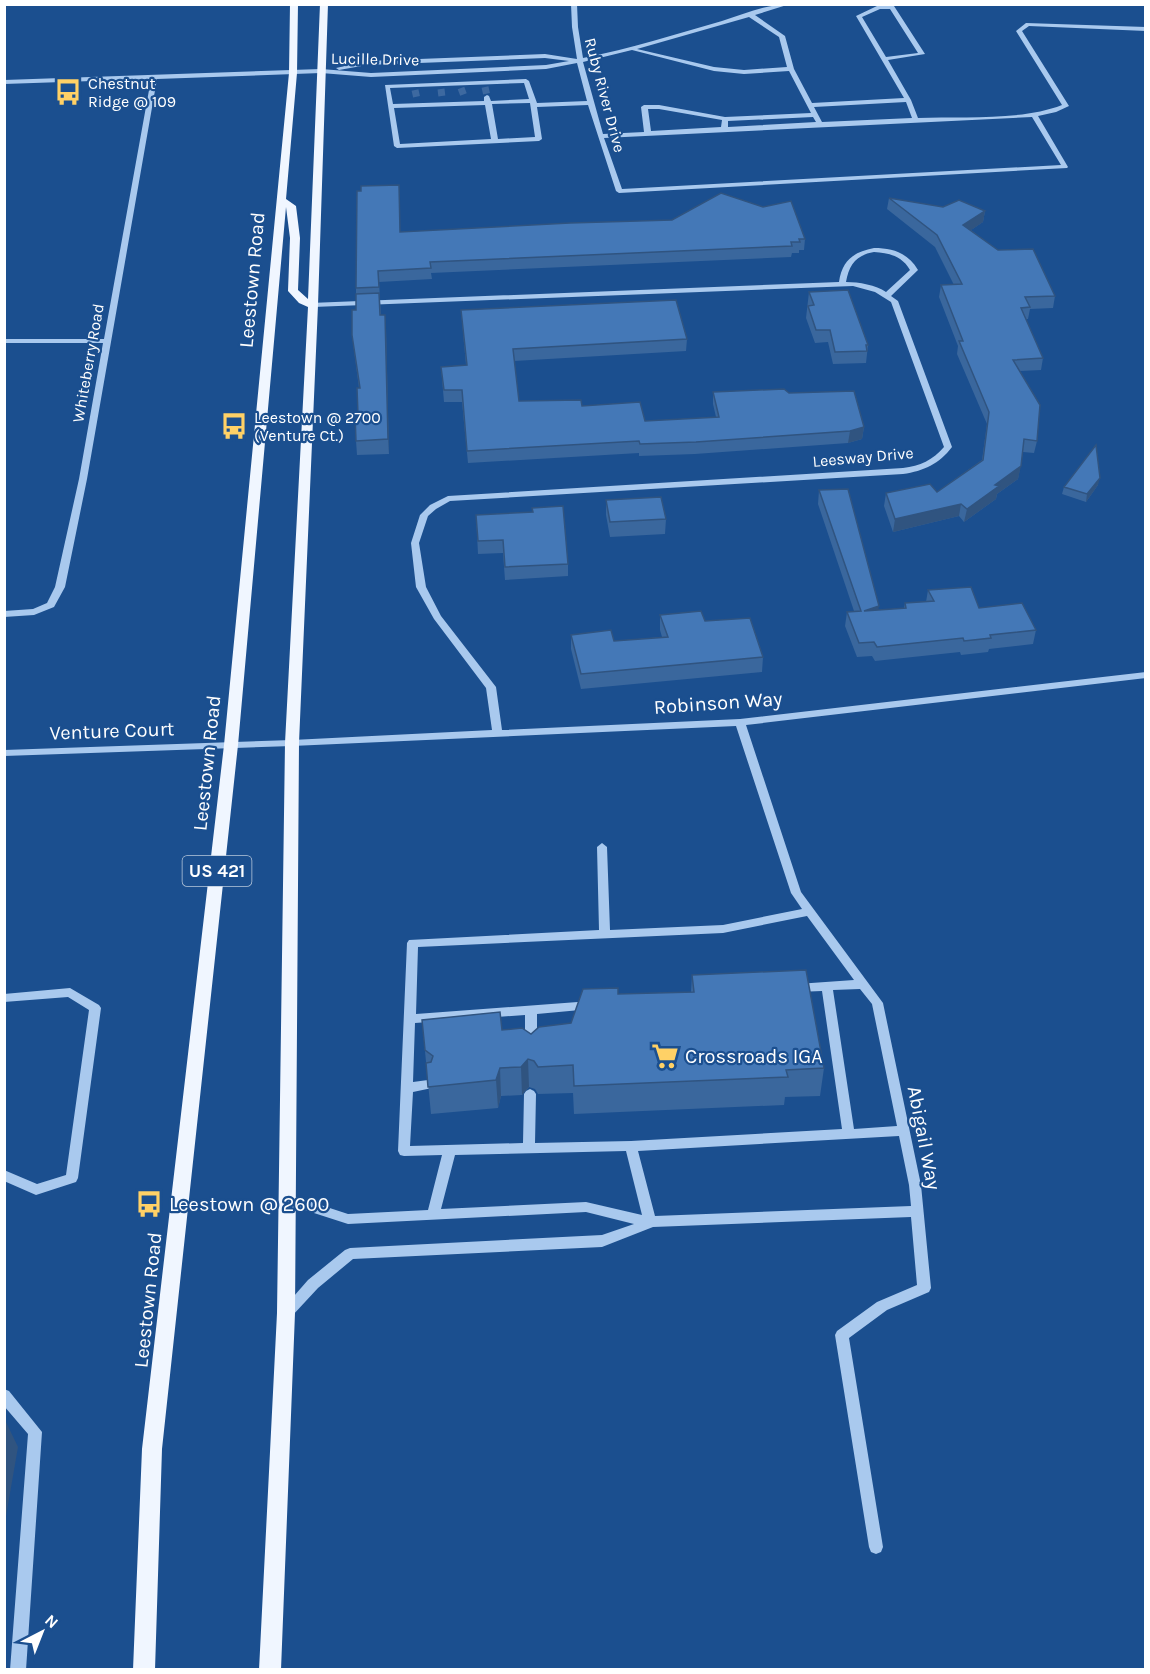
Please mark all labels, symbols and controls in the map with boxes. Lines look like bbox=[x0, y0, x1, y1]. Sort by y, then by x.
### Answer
street label: Ruby River Drive bbox=[581, 36, 629, 154]
street label: Lucille Drive bbox=[331, 49, 419, 69]
place label: Chestnut Ridge @ 109 bbox=[88, 74, 176, 111]
bus stop icon: Chestnut Ridge @ 109 bbox=[53, 77, 83, 107]
street label: Leestown Road bbox=[235, 211, 269, 349]
street label: Whiteberry Road bbox=[68, 302, 108, 424]
place label: Leestown @ 2700 (Venture Ct.) bbox=[254, 408, 381, 445]
bus stop icon: Leestown @ 2700 (Venture Ct.) bbox=[219, 411, 249, 441]
street label: Leesway Drive bbox=[812, 443, 914, 471]
street label: Robinson Way bbox=[653, 687, 783, 719]
street label: Leestown Road bbox=[188, 694, 226, 832]
street label: Venture Court bbox=[49, 717, 175, 745]
road number: US 421 bbox=[182, 856, 252, 886]
supermarket icon: Crossroads IGA bbox=[650, 1041, 680, 1071]
place label: Crossroads IGA bbox=[685, 1045, 823, 1068]
street label: Abigail Way bbox=[903, 1084, 945, 1192]
bus stop icon: Leestown @ 2600 bbox=[134, 1189, 164, 1219]
place label: Leestown @ 2600 bbox=[169, 1193, 329, 1216]
street label: Leestown Road bbox=[129, 1231, 167, 1369]
north arrow bbox=[12, 1602, 72, 1662]
text: N bbox=[41, 1610, 62, 1632]

